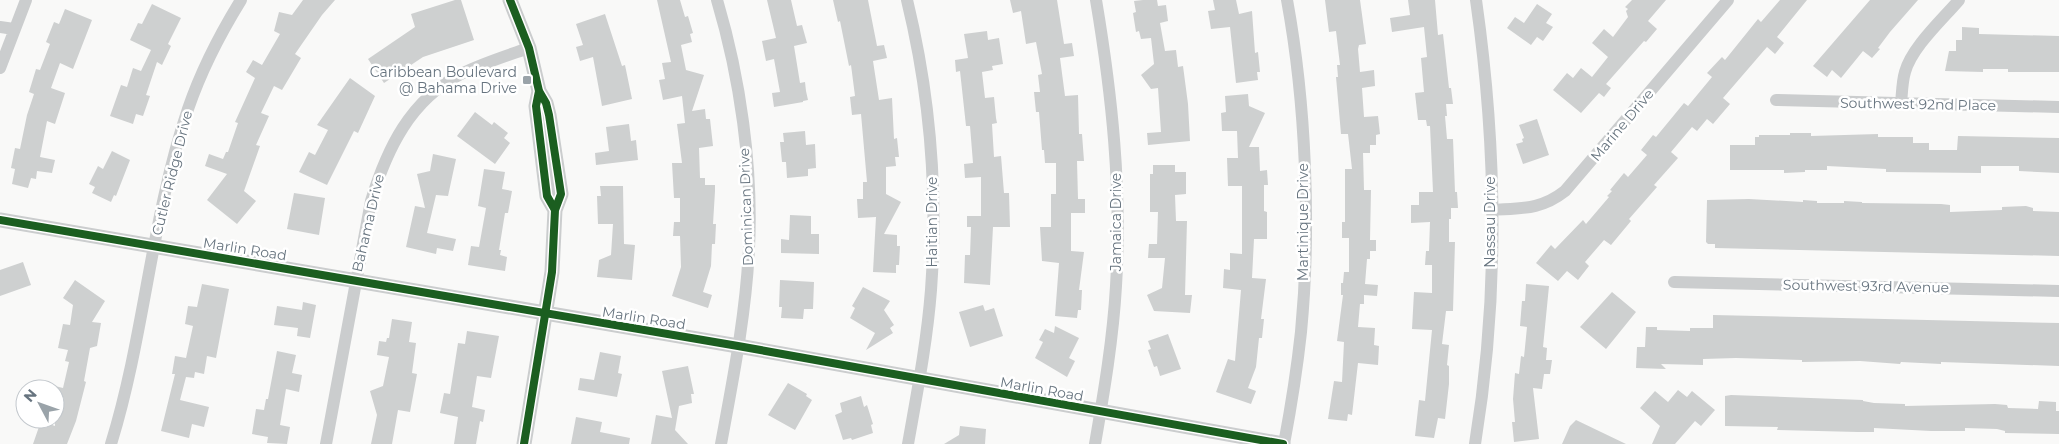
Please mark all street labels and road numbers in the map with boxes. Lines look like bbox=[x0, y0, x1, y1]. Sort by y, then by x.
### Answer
street label: Marine Drive bbox=[1586, 85, 1658, 165]
street label: Southwest 92nd Place bbox=[1840, 94, 1996, 114]
street label: Cutler Ridge Drive bbox=[148, 109, 196, 237]
street label: Dominican Drive bbox=[735, 148, 757, 266]
street label: Martinique Drive bbox=[1294, 163, 1312, 281]
street label: Bahama Drive bbox=[348, 172, 388, 274]
street label: Jamaica Drive bbox=[1107, 173, 1125, 272]
street label: Nassau Drive bbox=[1481, 176, 1499, 268]
street label: Haitian Drive bbox=[923, 177, 941, 267]
street label: Marlin Road bbox=[202, 234, 288, 264]
street label: Southwest 93rd Avenue bbox=[1783, 276, 1949, 296]
street label: Marlin Road bbox=[601, 303, 687, 333]
street label: Marlin Road bbox=[999, 373, 1085, 405]

